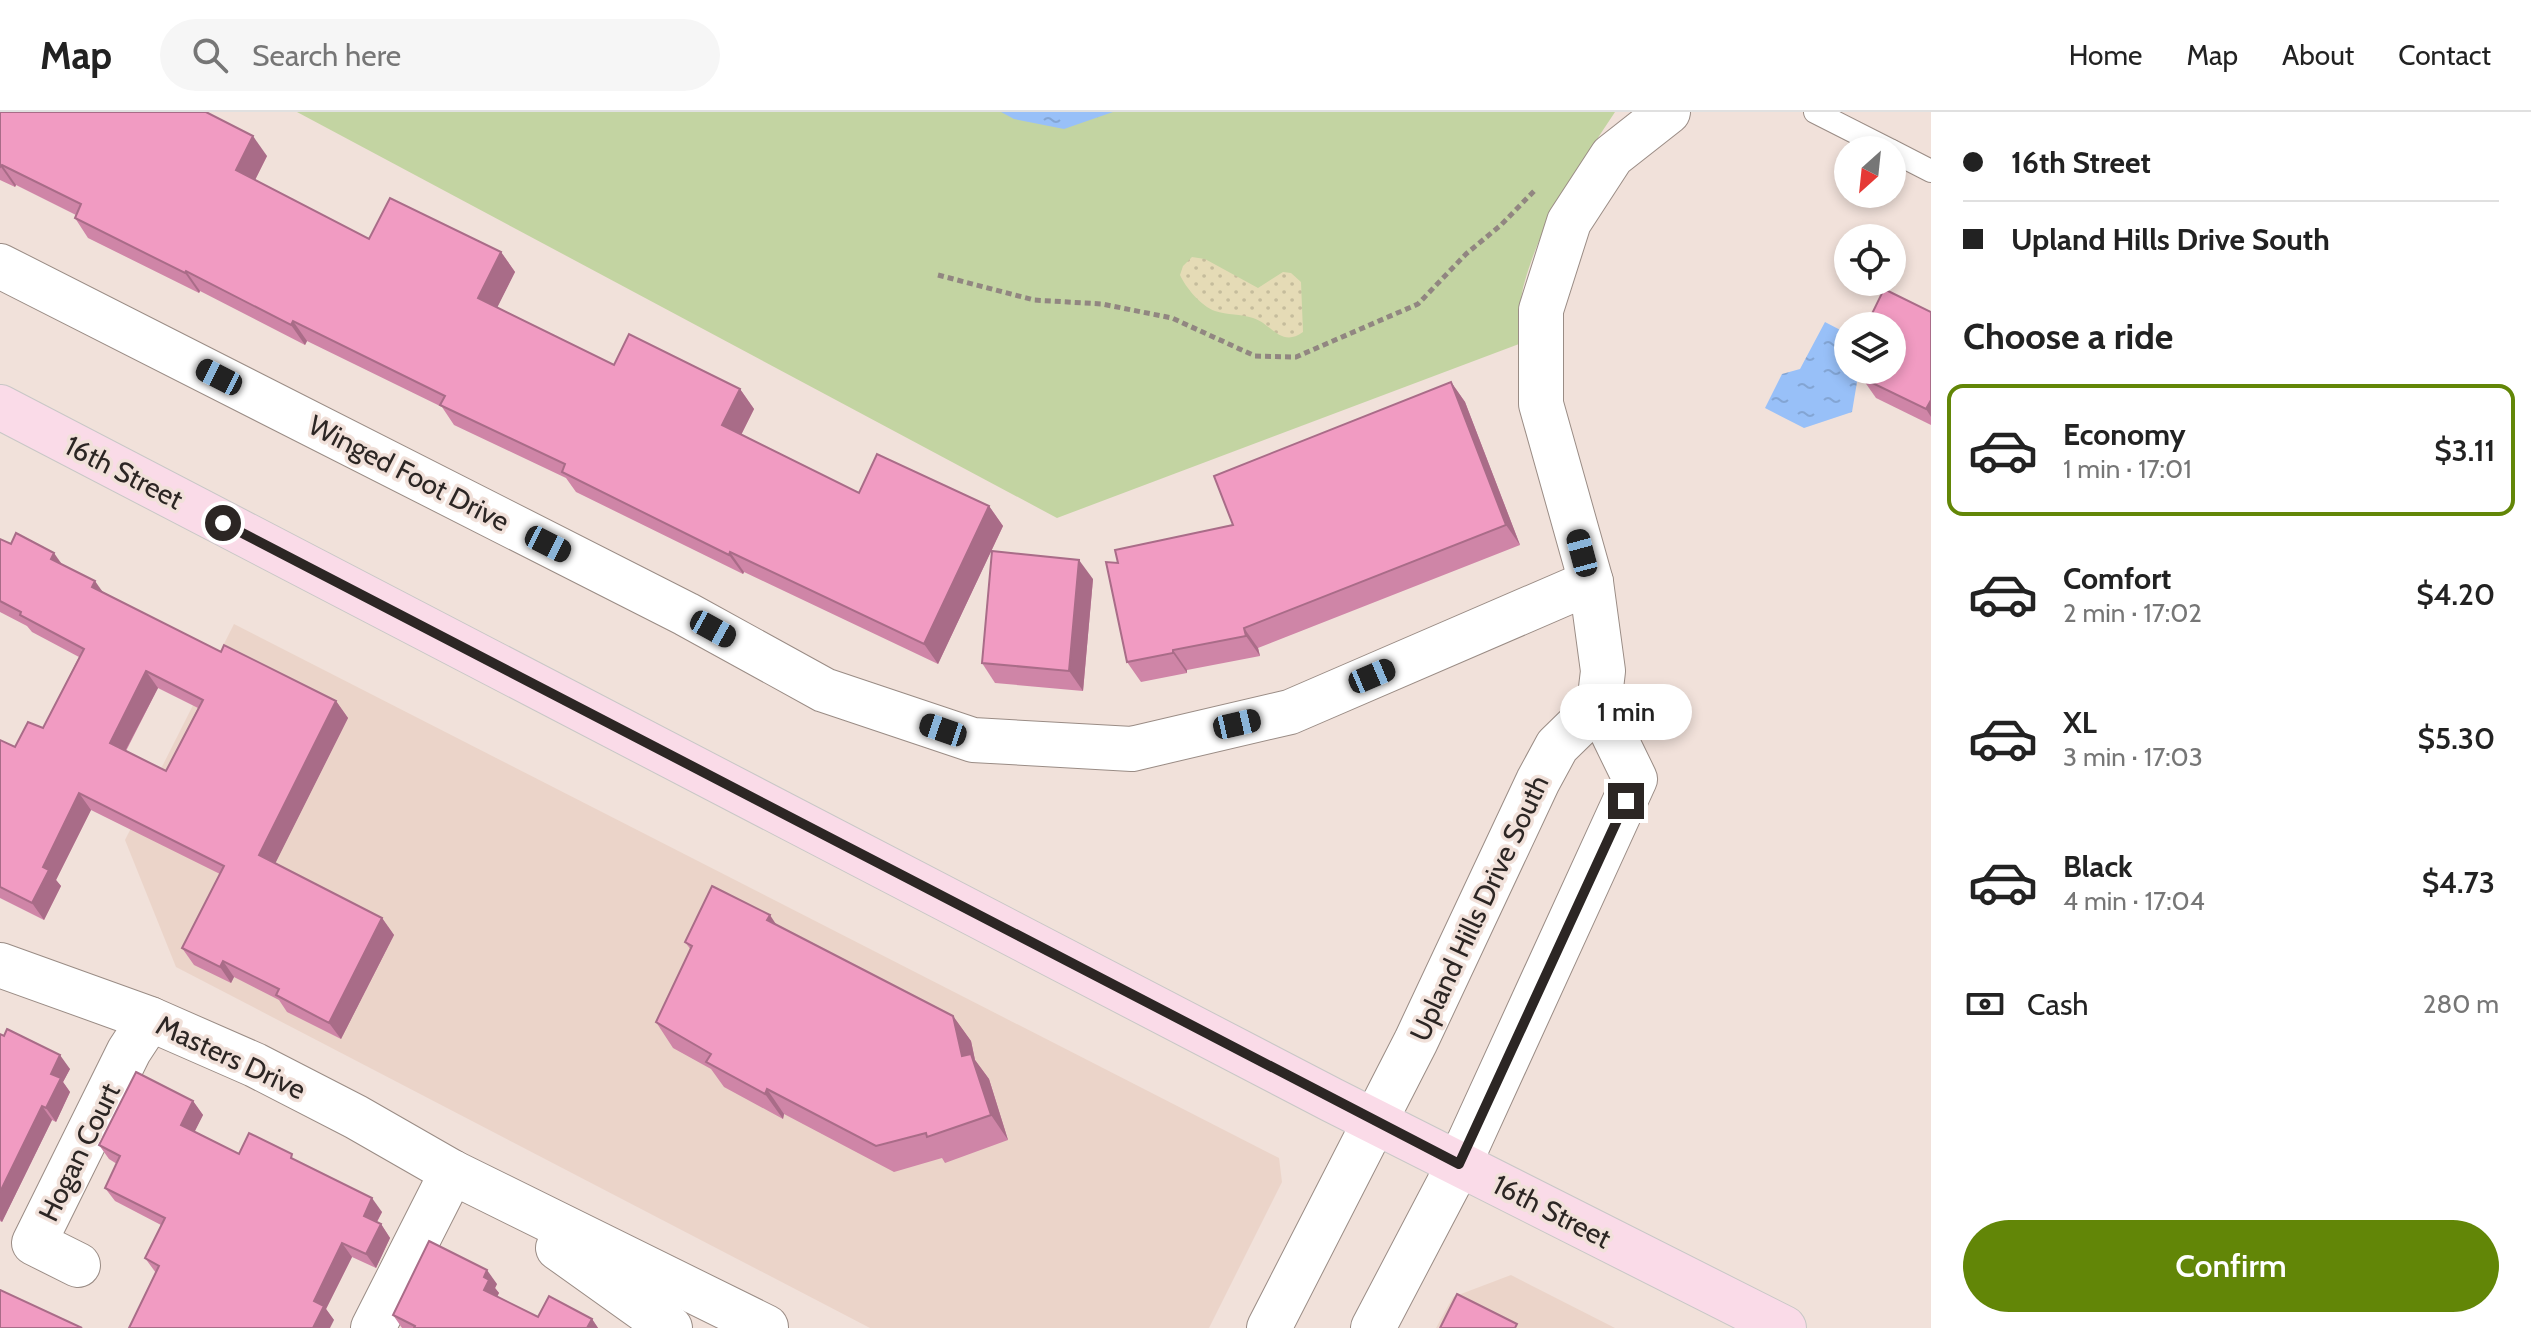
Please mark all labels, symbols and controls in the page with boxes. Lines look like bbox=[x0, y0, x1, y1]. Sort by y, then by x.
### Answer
search box bbox=[160, 19, 720, 91]
text: Map bbox=[40, 32, 112, 79]
icon: search bbox=[188, 33, 232, 77]
text: Search here bbox=[252, 37, 401, 74]
text: Home bbox=[2069, 38, 2142, 72]
text: Map bbox=[2186, 38, 2238, 72]
text: About bbox=[2282, 38, 2354, 72]
text: Contact bbox=[2398, 38, 2491, 72]
north arrow bbox=[1834, 136, 1906, 208]
map controls bbox=[1834, 136, 1906, 384]
text: 16th Street bbox=[2011, 144, 2151, 181]
text: Upland Hills Drive South bbox=[2011, 221, 2330, 258]
button: locate bbox=[1834, 224, 1906, 296]
button: layers bbox=[1834, 312, 1906, 384]
text: Choose a ride bbox=[1963, 314, 2173, 358]
car bbox=[192, 355, 246, 399]
street label: Winged Foot Drive bbox=[303, 408, 515, 538]
icon: car bbox=[1967, 414, 2039, 486]
text: Economy bbox=[2063, 416, 2186, 453]
street label: 16th Street bbox=[59, 428, 189, 516]
text: $3.11 bbox=[2434, 432, 2495, 469]
text: 1 min · 17:01 bbox=[2063, 453, 2192, 485]
route start bbox=[205, 505, 241, 541]
car bbox=[521, 522, 575, 566]
car bbox=[1564, 527, 1600, 579]
icon: car bbox=[1967, 558, 2039, 630]
text: Comfort bbox=[2063, 560, 2171, 597]
text: $4.20 bbox=[2416, 576, 2495, 613]
text: 2 min · 17:02 bbox=[2063, 597, 2202, 629]
car bbox=[686, 607, 740, 651]
car bbox=[1345, 656, 1399, 696]
callout: 1 min bbox=[1560, 685, 1692, 741]
text: 1 min bbox=[1597, 696, 1655, 728]
icon: car bbox=[1967, 702, 2039, 774]
text: XL bbox=[2063, 704, 2097, 741]
car bbox=[1211, 707, 1263, 741]
car bbox=[916, 711, 970, 749]
text: $5.30 bbox=[2418, 720, 2495, 757]
text: 3 min · 17:03 bbox=[2063, 741, 2203, 773]
street label: Upland Hills Drive South bbox=[1402, 770, 1556, 1046]
route end bbox=[1608, 783, 1644, 819]
icon: car bbox=[1967, 846, 2039, 918]
text: Black bbox=[2063, 848, 2133, 885]
text: $4.73 bbox=[2422, 864, 2495, 901]
text: 4 min · 17:04 bbox=[2063, 885, 2205, 917]
icon: cash bbox=[1963, 982, 2007, 1026]
text: Cash bbox=[2027, 986, 2089, 1023]
text: 280 m bbox=[2423, 988, 2499, 1020]
street label: Masters Drive bbox=[151, 1008, 311, 1106]
street label: Hogan Court bbox=[31, 1077, 127, 1227]
street label: 16th Street bbox=[1487, 1167, 1617, 1255]
button: Confirm bbox=[1963, 1220, 2499, 1312]

